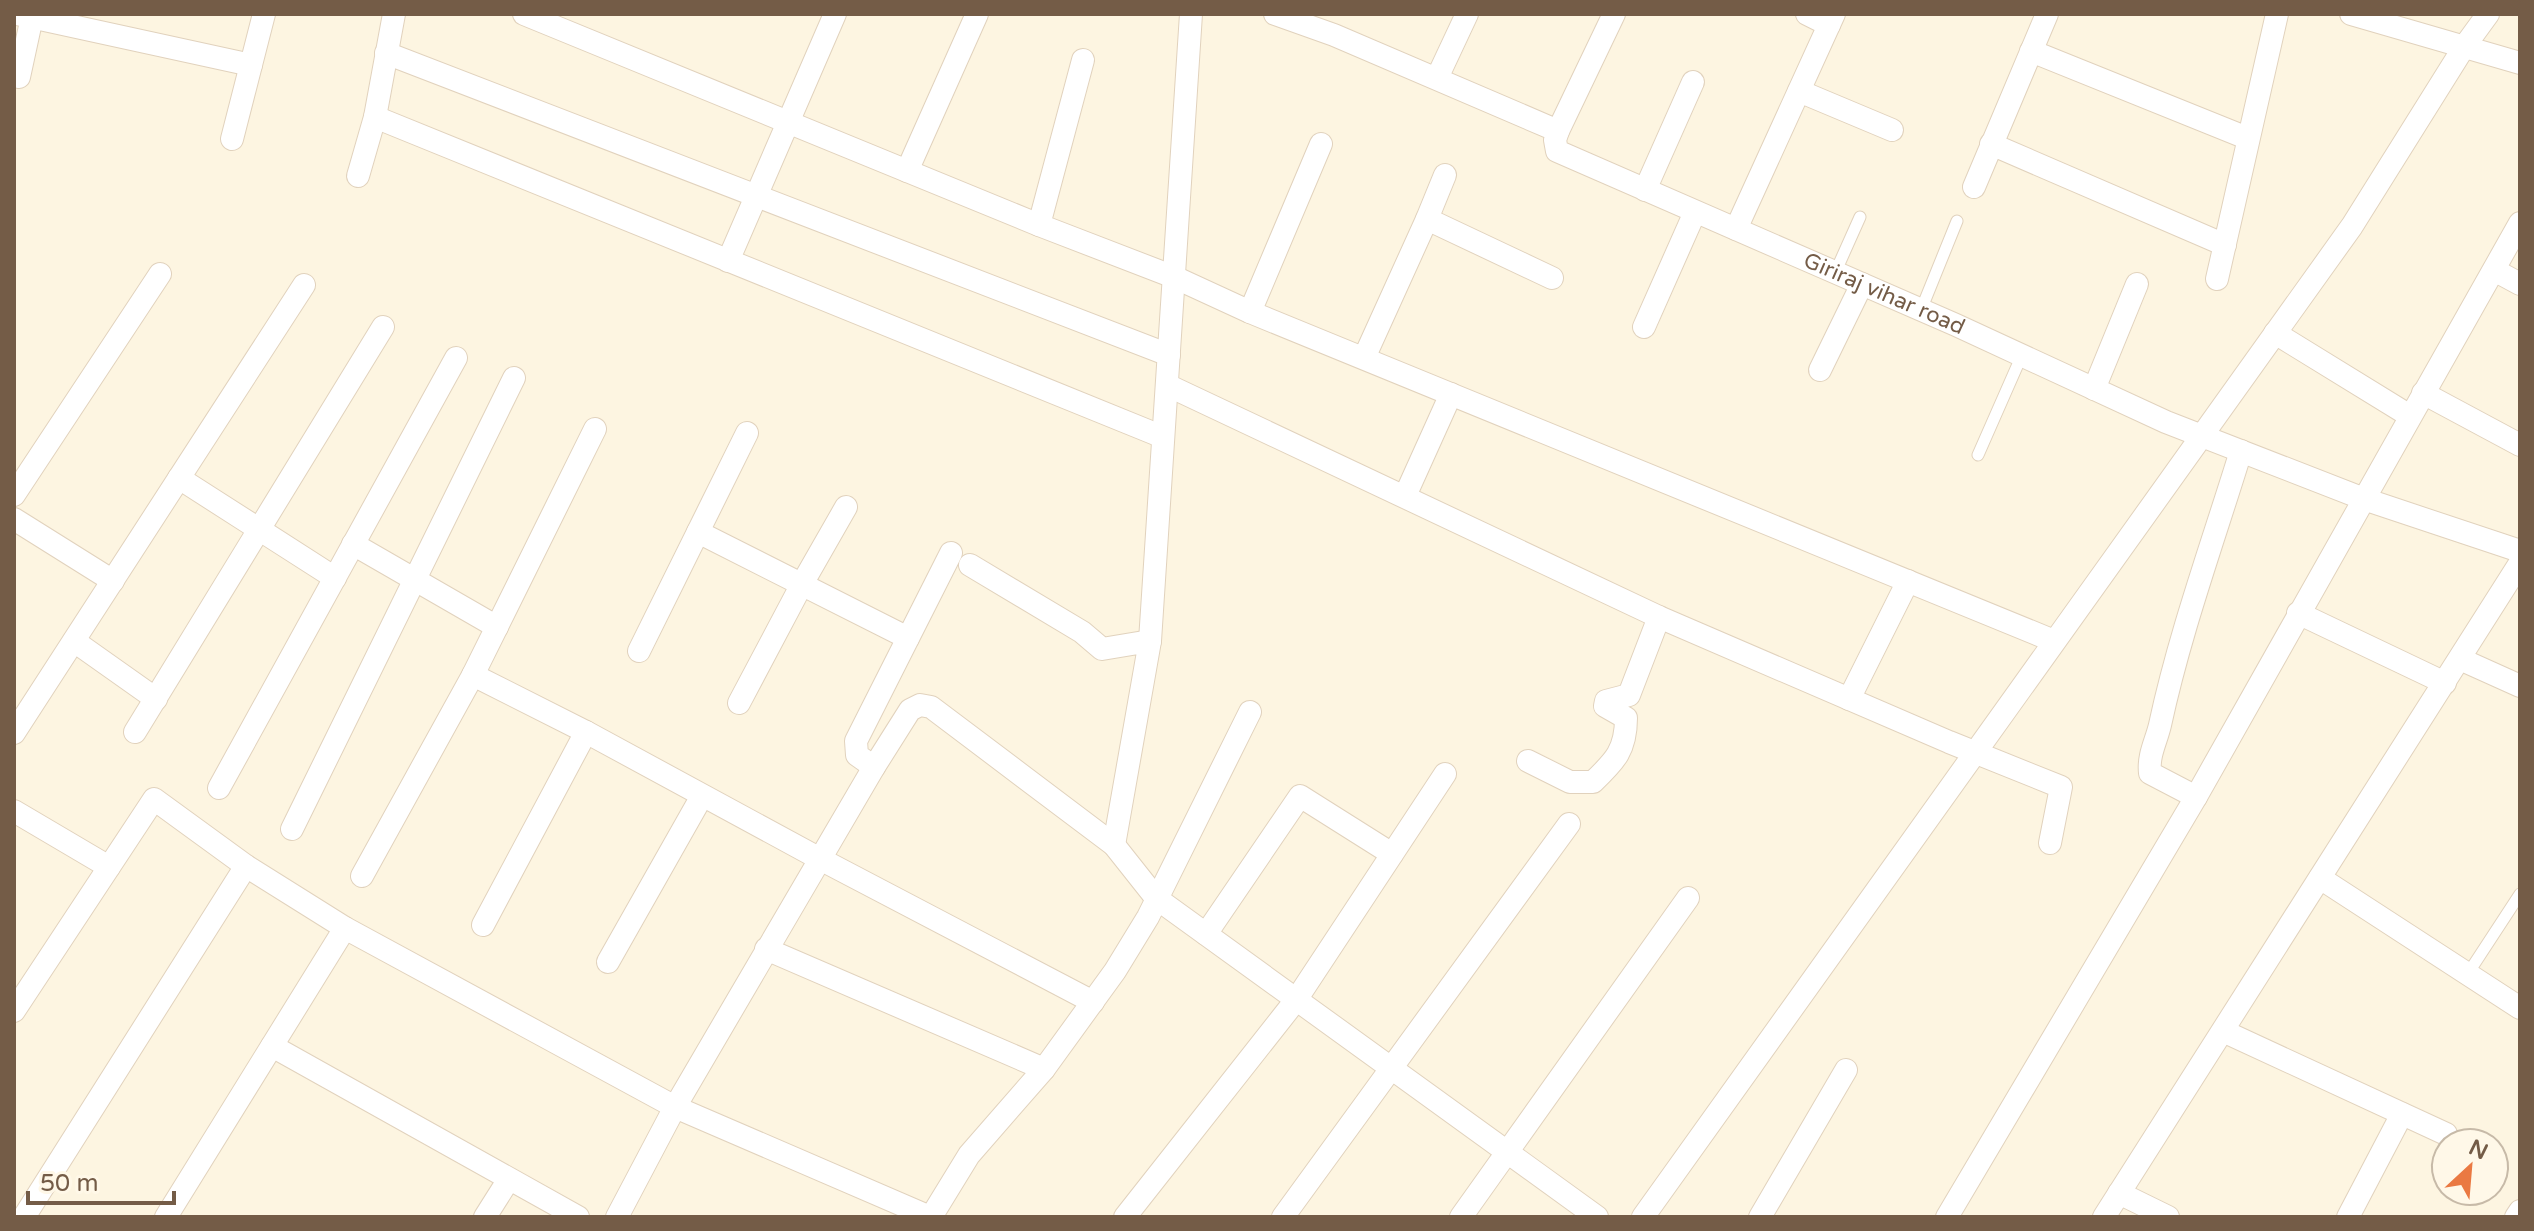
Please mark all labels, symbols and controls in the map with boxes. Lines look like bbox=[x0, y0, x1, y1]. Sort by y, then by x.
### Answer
street label: Giriraj vihar road bbox=[1800, 247, 1969, 340]
north arrow bbox=[2430, 1127, 2510, 1207]
text: N bbox=[2465, 1134, 2492, 1165]
scale bar bbox=[28, 1155, 174, 1205]
text: 50 m bbox=[40, 1169, 98, 1198]

